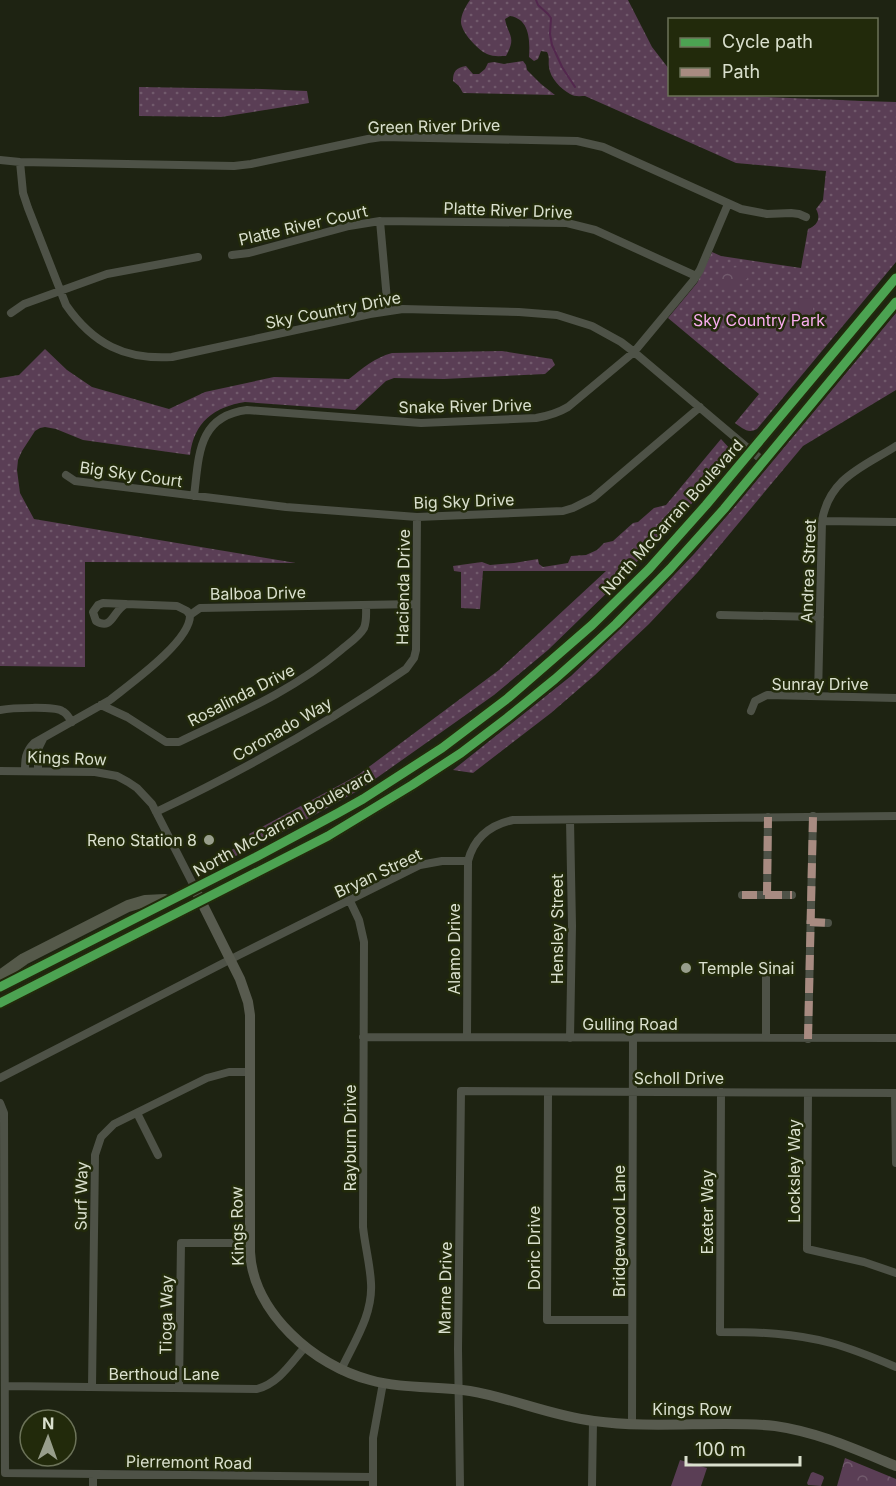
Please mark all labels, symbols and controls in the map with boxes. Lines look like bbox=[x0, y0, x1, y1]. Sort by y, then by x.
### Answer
legend bbox=[668, 18, 878, 96]
text: Cycle path bbox=[722, 31, 813, 52]
text: Path bbox=[722, 61, 760, 82]
street label: Green River Drive bbox=[367, 115, 501, 137]
street label: Platte River Drive bbox=[443, 198, 573, 222]
street label: Platte River Court bbox=[237, 200, 369, 250]
street label: Sky Country Drive bbox=[264, 287, 402, 333]
park label: Sky Country Park bbox=[693, 310, 825, 330]
street label: Snake River Drive bbox=[398, 395, 532, 417]
street label: North McCarran Boulevard bbox=[597, 435, 747, 599]
street label: Big Sky Court bbox=[78, 457, 184, 491]
street label: Big Sky Drive bbox=[413, 489, 515, 513]
street label: Andrea Street bbox=[796, 519, 820, 623]
street label: Hacienda Drive bbox=[392, 529, 414, 645]
street label: Balboa Drive bbox=[210, 582, 306, 604]
street label: Rosalinda Drive bbox=[184, 659, 298, 731]
street label: Sunray Drive bbox=[771, 674, 869, 694]
street label: Coronado Way bbox=[229, 692, 335, 766]
street label: Kings Row bbox=[27, 747, 107, 769]
street label: North McCarran Boulevard bbox=[190, 765, 376, 881]
place label: Reno Station 8 bbox=[87, 830, 197, 850]
marker: Reno Station 8 bbox=[202, 833, 216, 847]
street label: Bryan Street bbox=[331, 844, 425, 902]
street label: Hensley Street bbox=[547, 874, 567, 984]
street label: Alamo Drive bbox=[444, 903, 464, 995]
place label: Temple Sinai bbox=[698, 958, 794, 978]
marker: Temple Sinai bbox=[679, 961, 693, 975]
street label: Gulling Road bbox=[582, 1014, 678, 1034]
street label: Scholl Drive bbox=[634, 1068, 724, 1088]
street label: Rayburn Drive bbox=[340, 1084, 360, 1192]
street label: Locksley Way bbox=[784, 1119, 804, 1223]
street label: Surf Way bbox=[70, 1161, 92, 1231]
street label: Bridgewood Lane bbox=[609, 1165, 629, 1297]
street label: Exeter Way bbox=[697, 1170, 717, 1254]
street label: Kings Row bbox=[226, 1186, 248, 1266]
street label: Doric Drive bbox=[524, 1206, 544, 1290]
street label: Marne Drive bbox=[434, 1241, 456, 1335]
street label: Tioga Way bbox=[155, 1275, 177, 1355]
street label: Berthoud Lane bbox=[109, 1364, 219, 1384]
street label: Kings Row bbox=[652, 1399, 732, 1419]
north arrow bbox=[18, 1408, 78, 1468]
text: N bbox=[42, 1413, 55, 1433]
scale bar bbox=[686, 1429, 800, 1467]
text: 100 m bbox=[695, 1439, 746, 1460]
street label: Pierremont Road bbox=[126, 1451, 252, 1473]

